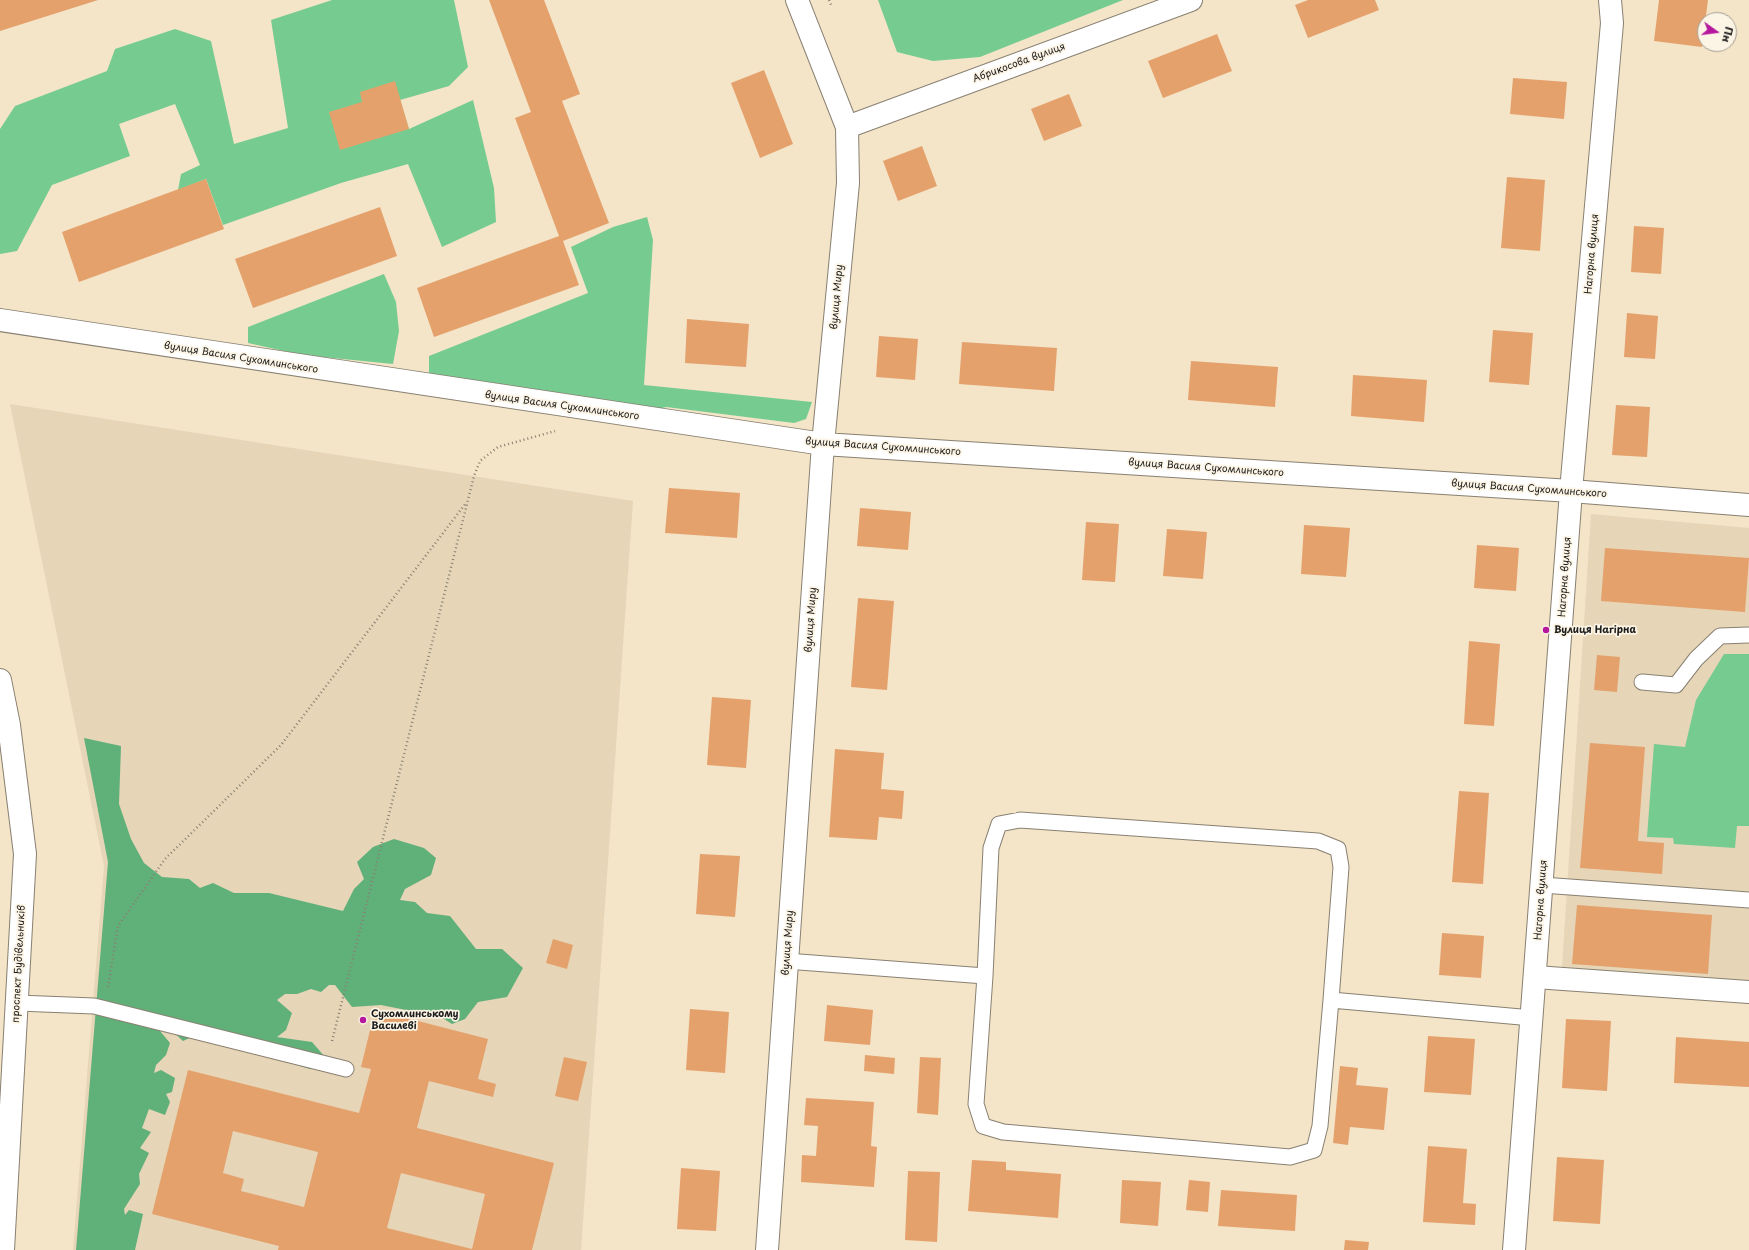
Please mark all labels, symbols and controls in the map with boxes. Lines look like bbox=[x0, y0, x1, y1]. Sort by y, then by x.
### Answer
north arrow bbox=[1697, 12, 1737, 52]
text: Пн bbox=[1718, 25, 1738, 45]
street label: Абрикосова вулиця bbox=[971, 41, 1067, 85]
street label: Нагорна вулиця bbox=[1583, 213, 1601, 295]
street label: вулиця Миру bbox=[828, 264, 846, 330]
street label: вулиця Василя Сухомлинського bbox=[163, 340, 319, 376]
street label: вулиця Василя Сухомлинського bbox=[484, 389, 640, 423]
street label: вулиця Василя Сухомлинського bbox=[805, 436, 961, 458]
street label: вулиця Василя Сухомлинського bbox=[1128, 457, 1284, 479]
street label: вулиця Василя Сухомлинського bbox=[1451, 478, 1607, 500]
street label: Нагорна вулиця bbox=[1556, 536, 1574, 618]
street label: вулиця Миру bbox=[803, 587, 819, 653]
place label: Вулиця Нагірна bbox=[1554, 624, 1636, 636]
marker: Вулиця Нагірна bbox=[1541, 625, 1551, 635]
street label: Нагорна вулиця bbox=[1532, 859, 1550, 941]
street label: проспект Будівельників bbox=[10, 905, 28, 1023]
street label: вулиця Миру bbox=[780, 910, 796, 976]
place label: Сухомлинському Василеві bbox=[371, 1008, 458, 1032]
marker: Сухомлинському Василеві bbox=[358, 1015, 368, 1025]

